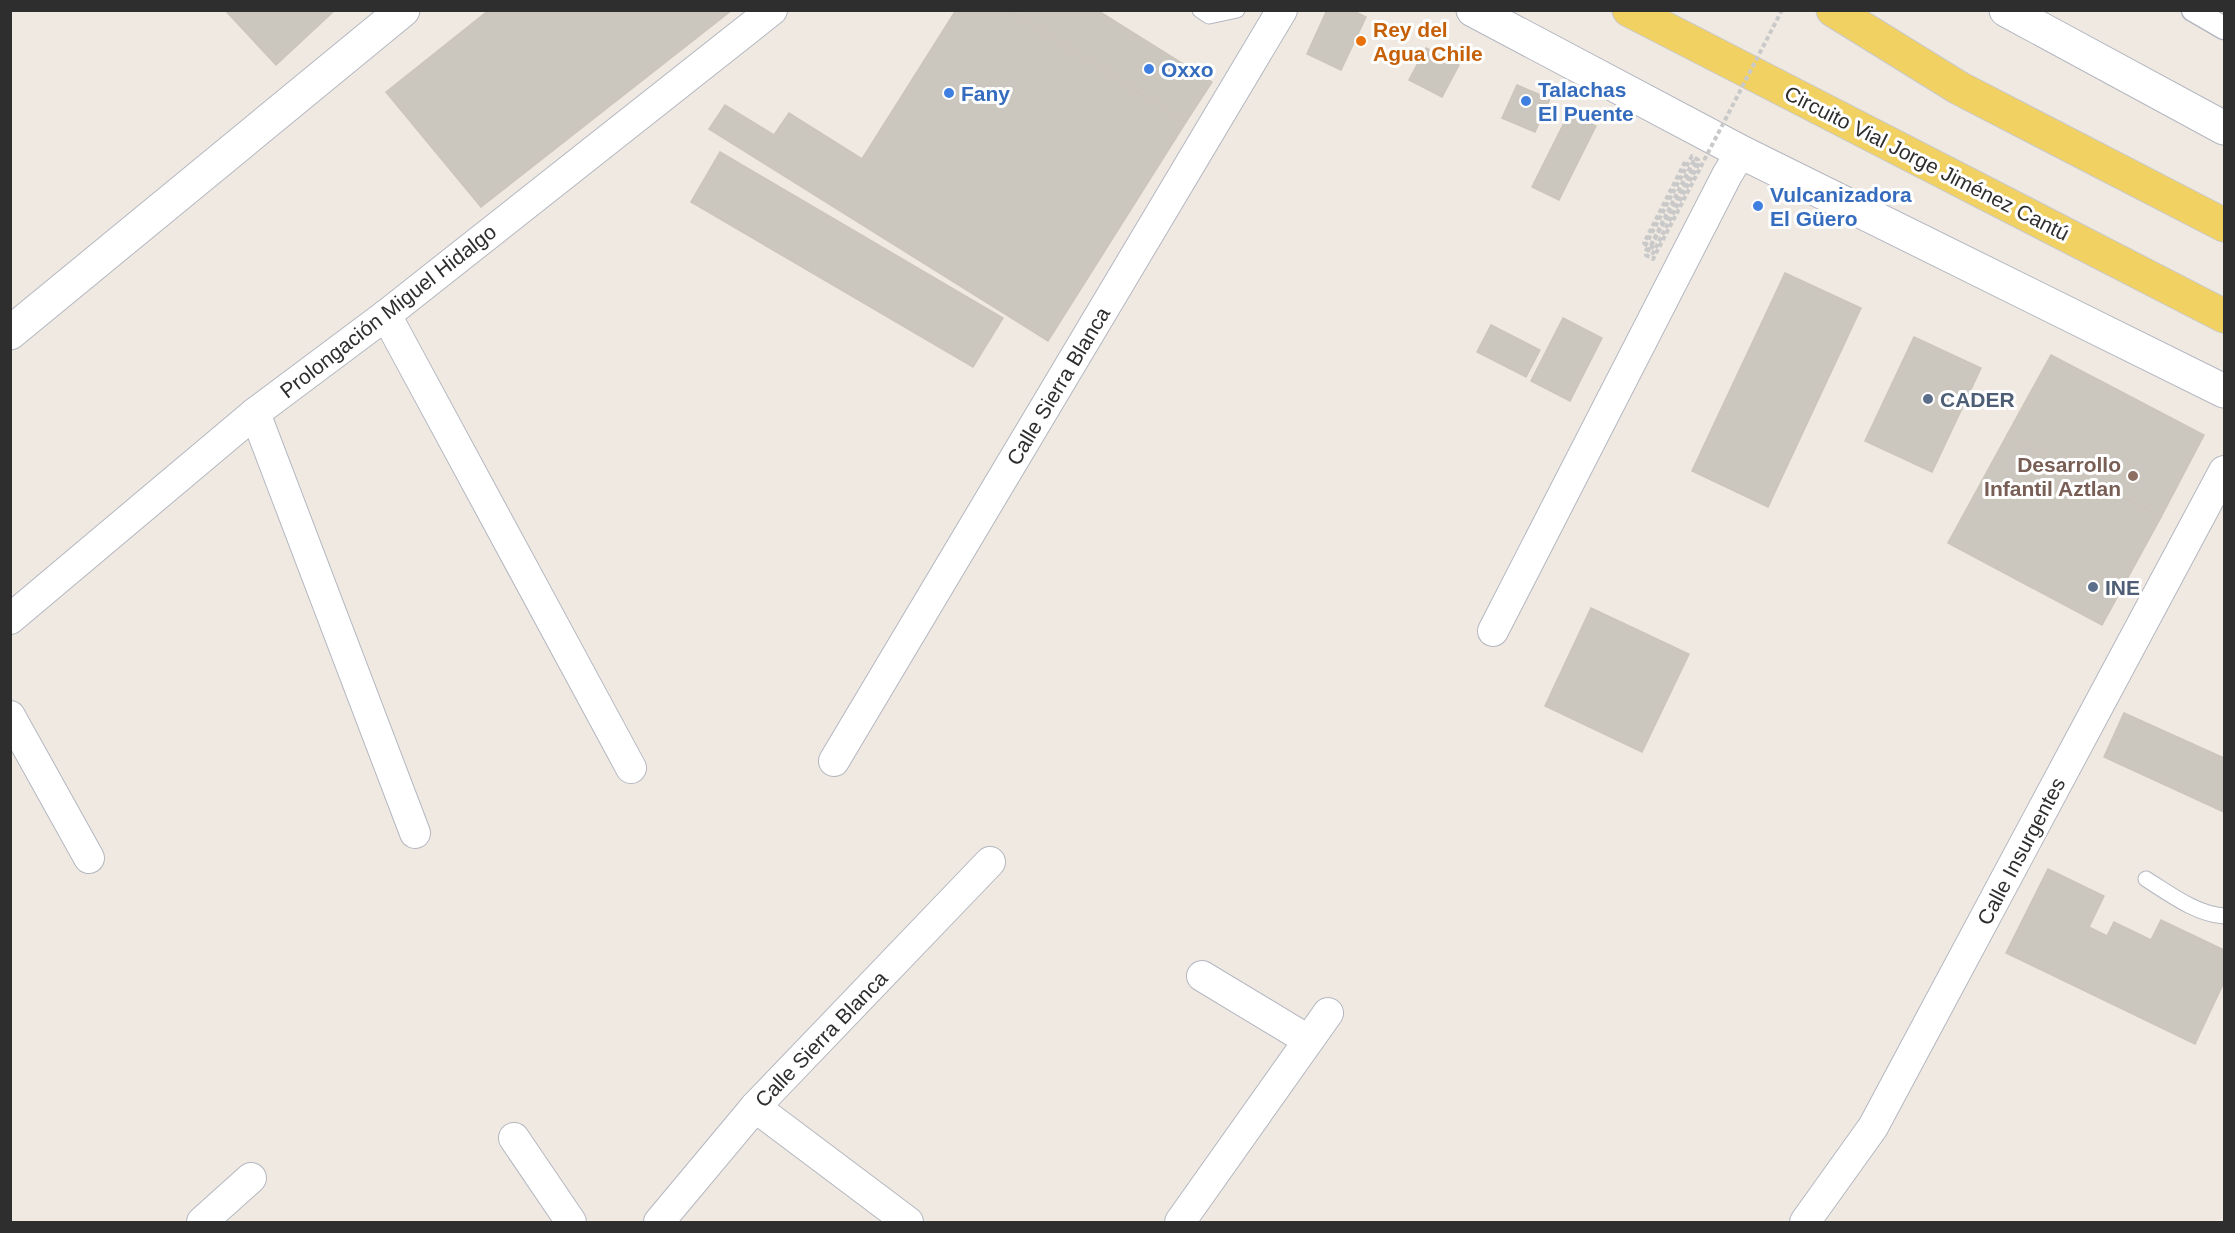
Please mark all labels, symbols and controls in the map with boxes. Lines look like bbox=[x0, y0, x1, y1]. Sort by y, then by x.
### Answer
place label: Rey del Agua Chile bbox=[1373, 18, 1483, 65]
marker: Rey del Agua Chile bbox=[1354, 34, 1368, 48]
place label: Oxxo bbox=[1161, 58, 1214, 81]
marker: Oxxo bbox=[1142, 62, 1156, 76]
place label: Talachas El Puente bbox=[1538, 78, 1634, 125]
street label: Circuito Vial Jorge Jiménez Cantú bbox=[1781, 81, 2073, 245]
place label: Fany bbox=[961, 82, 1010, 105]
marker: Fany bbox=[942, 86, 956, 100]
marker: Talachas El Puente bbox=[1519, 94, 1533, 108]
place label: Vulcanizadora El Güero bbox=[1770, 183, 1912, 230]
marker: Vulcanizadora El Güero bbox=[1751, 199, 1765, 213]
street label: Prolongación Miguel Hidalgo bbox=[276, 220, 500, 402]
street label: Calle Sierra Blanca bbox=[1002, 303, 1114, 469]
place label: CADER bbox=[1940, 388, 2015, 411]
marker: CADER bbox=[1921, 392, 1935, 406]
place label: Desarrollo Infantil Aztlan bbox=[1984, 453, 2121, 500]
marker: Desarrollo Infantil Aztlan bbox=[2126, 469, 2140, 483]
place label: INE bbox=[2105, 576, 2140, 599]
marker: INE bbox=[2086, 580, 2100, 594]
street label: Calle Insurgentes bbox=[1972, 773, 2070, 929]
street label: Calle Sierra Blanca bbox=[750, 966, 892, 1112]

